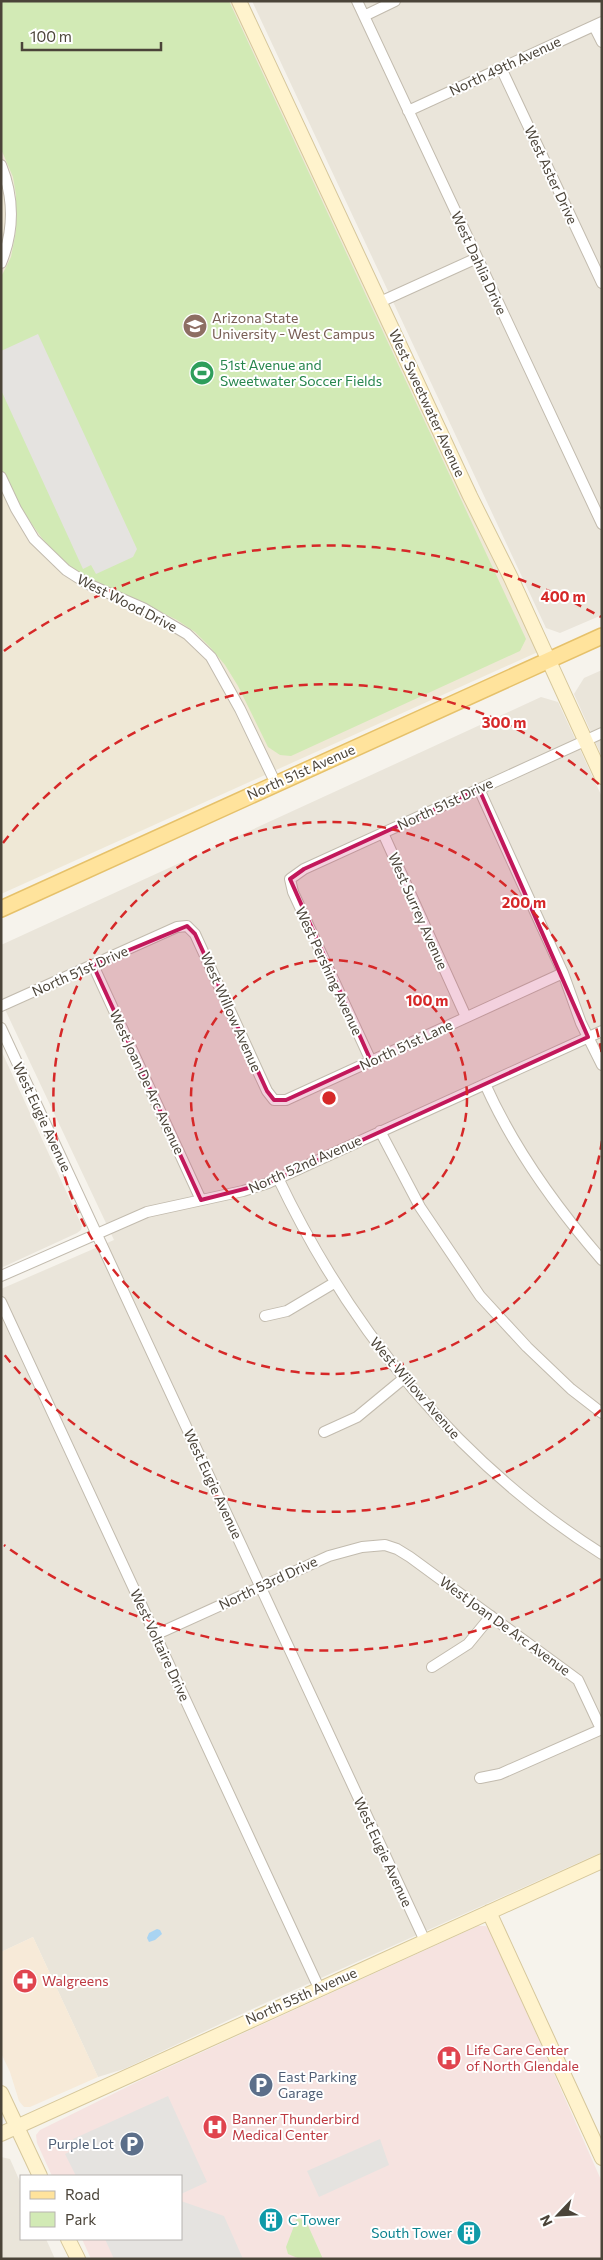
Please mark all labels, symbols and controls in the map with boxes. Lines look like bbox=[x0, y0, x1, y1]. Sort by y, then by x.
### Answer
scale bar bbox=[22, 20, 161, 52]
text: 100 m bbox=[30, 27, 72, 45]
street label: North 49th Avenue bbox=[446, 32, 563, 99]
street label: West Aster Drive bbox=[521, 123, 582, 227]
street label: West Dahlia Drive bbox=[448, 208, 511, 317]
place label: Arizona State University - West Campus bbox=[212, 309, 375, 342]
school or university icon: Arizona State University - West Campus bbox=[182, 313, 208, 339]
street label: West Sweetwater Avenue bbox=[386, 326, 469, 479]
place label: 51st Avenue and Sweetwater Soccer Fields bbox=[220, 356, 382, 389]
sports icon: 51st Avenue and Sweetwater Soccer Fields bbox=[189, 360, 215, 386]
street label: West Wood Drive bbox=[74, 570, 180, 635]
text: 400 m bbox=[540, 587, 586, 605]
text: 300 m bbox=[482, 713, 526, 731]
street label: North 51st Avenue bbox=[244, 740, 357, 803]
street label: North 51st Drive bbox=[394, 774, 495, 833]
street label: West Surrey Avenue bbox=[385, 850, 452, 972]
text: 200 m bbox=[502, 893, 546, 911]
street label: West Pershing Avenue bbox=[292, 904, 367, 1038]
street label: North 51st Drive bbox=[29, 942, 131, 999]
street label: West Willow Avenue bbox=[197, 949, 265, 1074]
text: 100 m bbox=[406, 991, 448, 1009]
street label: West Joan De Arc Avenue bbox=[106, 1007, 188, 1157]
street label: North 51st Lane bbox=[357, 1016, 455, 1073]
street label: West Eugie Avenue bbox=[9, 1059, 75, 1175]
centre of rings bbox=[320, 1089, 338, 1107]
street label: North 52nd Avenue bbox=[246, 1131, 364, 1196]
street label: West Willow Avenue bbox=[367, 1333, 464, 1442]
street label: West Eugie Avenue bbox=[180, 1426, 246, 1542]
street label: North 53rd Drive bbox=[216, 1552, 320, 1613]
street label: West Joan De Arc Avenue bbox=[437, 1572, 574, 1679]
street label: West Voltaire Drive bbox=[127, 1586, 194, 1704]
street label: West Eugie Avenue bbox=[350, 1794, 416, 1910]
street label: North 55th Avenue bbox=[242, 1963, 359, 2028]
pharmacy icon: Walgreens bbox=[12, 1968, 38, 1994]
place label: Walgreens bbox=[42, 1972, 109, 1989]
place label: Life Care Center of North Glendale bbox=[466, 2041, 579, 2074]
hospital icon: Life Care Center of North Glendale bbox=[436, 2045, 462, 2071]
place label: East Parking Garage bbox=[278, 2068, 357, 2101]
parking icon: East Parking Garage bbox=[248, 2072, 274, 2098]
place label: Banner Thunderbird Medical Center bbox=[232, 2110, 359, 2143]
hospital icon: Banner Thunderbird Medical Center bbox=[202, 2114, 228, 2140]
parking icon: Purple Lot bbox=[119, 2131, 145, 2157]
place label: Purple Lot bbox=[48, 2135, 114, 2152]
legend bbox=[20, 2175, 182, 2240]
text: Road bbox=[65, 2185, 100, 2203]
north arrow bbox=[533, 2190, 583, 2240]
building icon: C Tower bbox=[258, 2207, 284, 2233]
text: Park bbox=[65, 2210, 96, 2228]
place label: C Tower bbox=[288, 2211, 341, 2228]
text: N bbox=[536, 2212, 556, 2229]
building icon: South Tower bbox=[456, 2220, 482, 2246]
place label: South Tower bbox=[371, 2224, 452, 2241]

